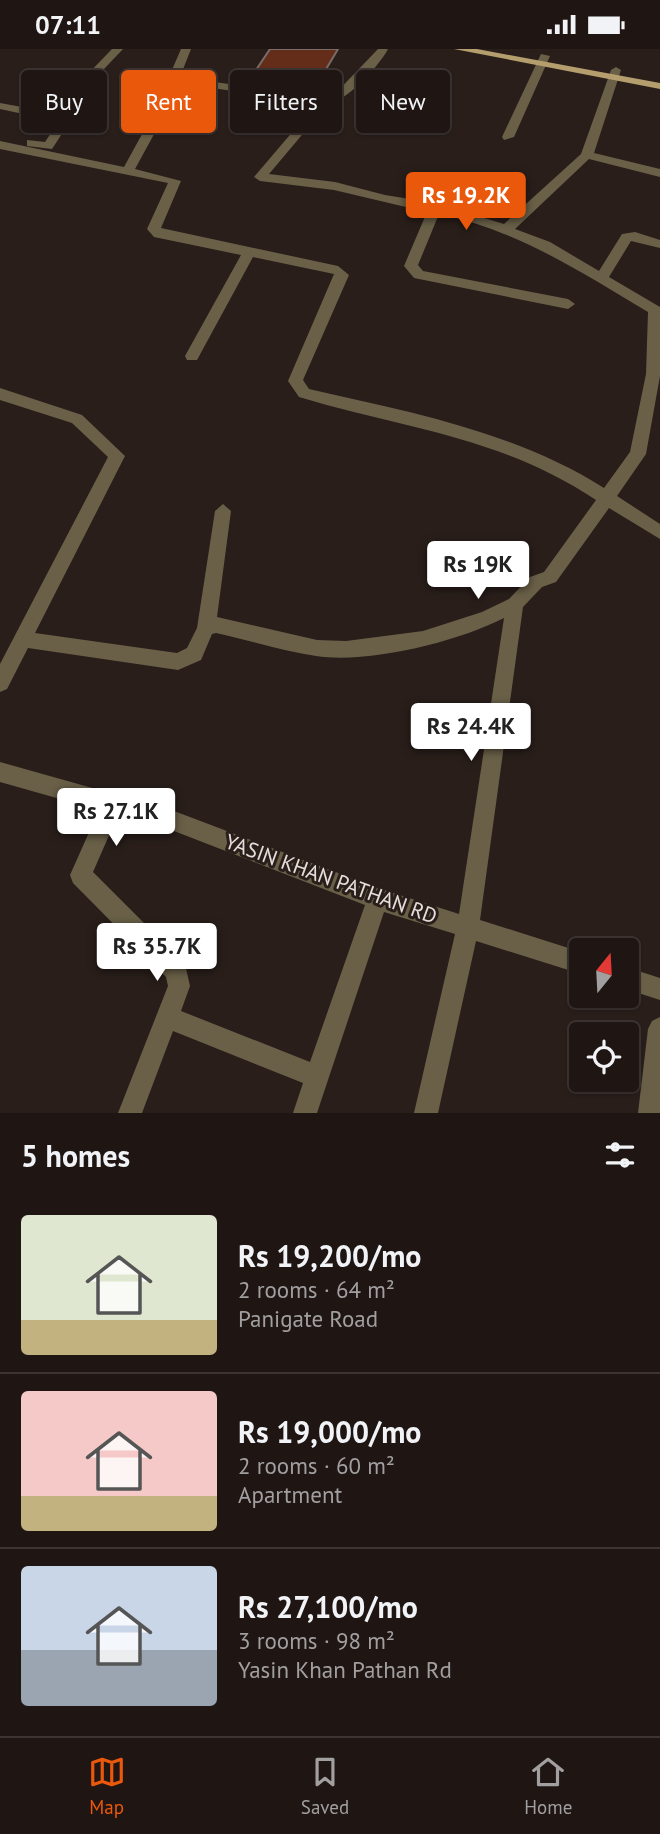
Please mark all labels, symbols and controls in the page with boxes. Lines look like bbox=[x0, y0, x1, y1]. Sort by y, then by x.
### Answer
text: 07:11 bbox=[35, 8, 101, 41]
chip: Buy bbox=[21, 70, 107, 133]
chip: Rent bbox=[121, 70, 216, 133]
chip: Filters bbox=[230, 70, 342, 133]
chip: New bbox=[356, 70, 450, 133]
pin: Rs 19.2K bbox=[394, 173, 538, 232]
text: Rs 19.2K bbox=[422, 180, 510, 209]
pin: Rs 19K bbox=[421, 541, 535, 601]
text: Rs 19K bbox=[443, 549, 513, 578]
pin: Rs 24.4K bbox=[399, 703, 543, 763]
text: Rs 24.4K bbox=[427, 711, 515, 740]
pin: Rs 27.1K bbox=[44, 789, 188, 848]
text: Rs 27.1K bbox=[73, 796, 159, 825]
street label: YASIN KHAN PATHAN RD bbox=[221, 828, 441, 929]
pin: Rs 35.7K bbox=[85, 923, 229, 983]
text: Rs 35.7K bbox=[113, 931, 201, 960]
north arrow bbox=[569, 938, 639, 1008]
map controls bbox=[569, 938, 639, 1092]
button: locate bbox=[569, 1022, 639, 1092]
text: 5 homes bbox=[21, 1136, 130, 1175]
icon: filters bbox=[601, 1136, 639, 1174]
text: Rs 19,200/mo bbox=[238, 1236, 421, 1275]
icon: home bbox=[77, 1243, 161, 1327]
text: 2 rooms · 64 m² bbox=[238, 1275, 395, 1304]
text: Panigate Road bbox=[238, 1304, 378, 1333]
text: Rs 19,000/mo bbox=[238, 1412, 421, 1451]
icon: home bbox=[77, 1419, 161, 1503]
text: 2 rooms · 60 m² bbox=[238, 1451, 395, 1480]
text: Apartment bbox=[238, 1480, 342, 1509]
text: Rs 27,100/mo bbox=[238, 1587, 418, 1626]
icon: home bbox=[77, 1594, 161, 1678]
text: 3 rooms · 98 m² bbox=[238, 1626, 395, 1655]
text: Yasin Khan Pathan Rd bbox=[238, 1655, 452, 1684]
tab: Map bbox=[88, 1753, 126, 1819]
tab: Saved bbox=[301, 1753, 349, 1819]
tab: Home bbox=[524, 1753, 572, 1819]

